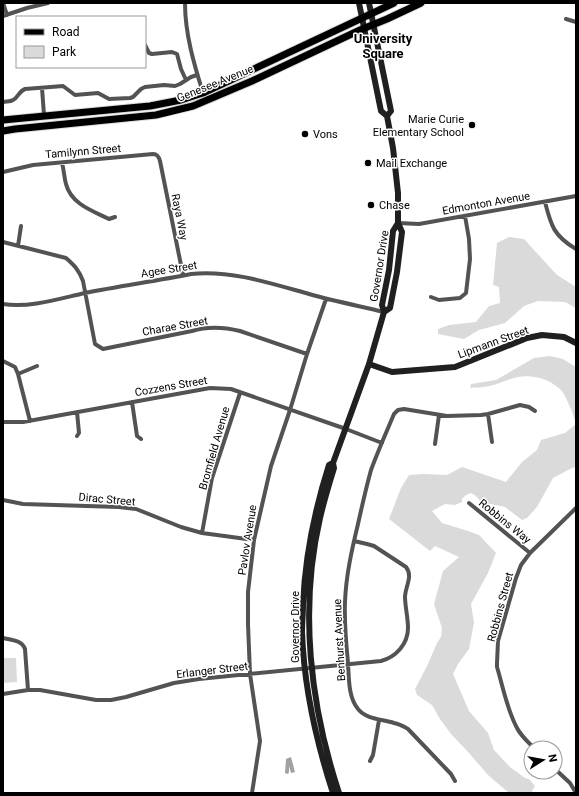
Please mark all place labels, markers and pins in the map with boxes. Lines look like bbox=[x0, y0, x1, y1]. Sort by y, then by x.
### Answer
place label: Marie Curie Elementary School bbox=[373, 113, 464, 139]
marker: Marie Curie Elementary School bbox=[467, 120, 477, 130]
place label: Vons bbox=[313, 128, 338, 141]
marker: Vons bbox=[300, 129, 310, 139]
place label: Mail Exchange bbox=[376, 157, 447, 170]
marker: Mail Exchange bbox=[363, 158, 373, 168]
place label: Chase bbox=[379, 199, 410, 212]
marker: Chase bbox=[366, 200, 376, 210]

